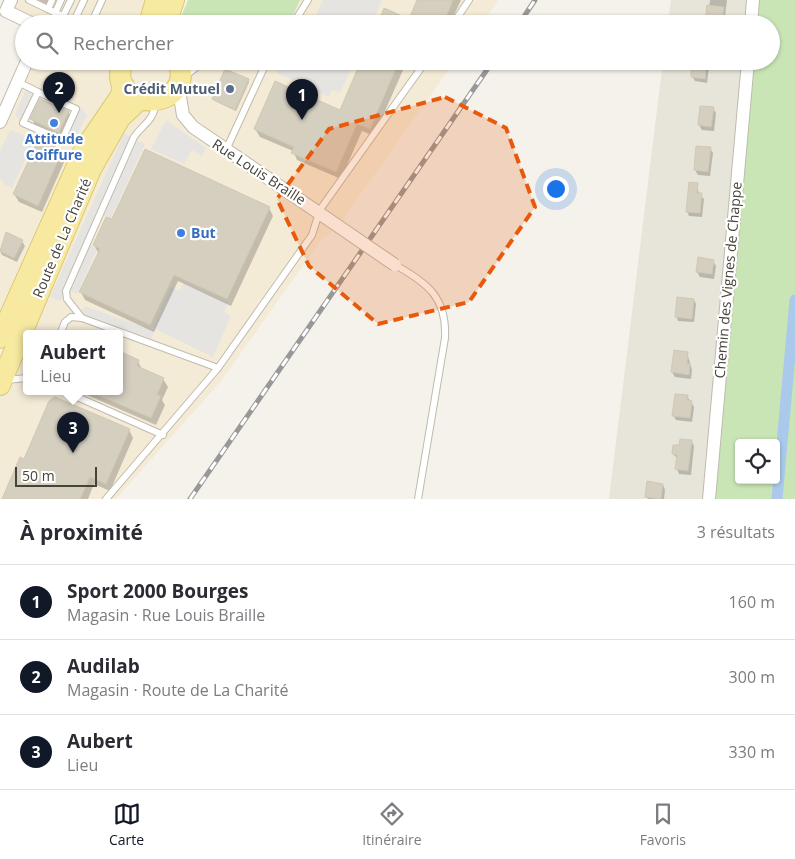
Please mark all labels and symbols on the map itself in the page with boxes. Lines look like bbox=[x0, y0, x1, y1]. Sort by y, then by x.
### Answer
pin: 2 bbox=[43, 72, 75, 113]
place label: Crédit Mutuel bbox=[123, 79, 220, 98]
pin: 1 bbox=[286, 79, 318, 120]
marker: Crédit Mutuel bbox=[224, 83, 236, 95]
marker: Attitude Coiffure bbox=[48, 117, 60, 129]
place label: Attitude Coiffure bbox=[25, 129, 83, 164]
street label: Rue Louis Braille bbox=[209, 134, 310, 209]
street label: Route de La Charité bbox=[28, 175, 95, 301]
your location bbox=[543, 176, 569, 202]
street label: Chemin des Vignes de Chappe bbox=[709, 181, 746, 379]
place label: But bbox=[191, 223, 216, 242]
marker: But bbox=[175, 227, 187, 239]
pin: 3 bbox=[57, 412, 89, 453]
scale bar bbox=[15, 464, 98, 487]

